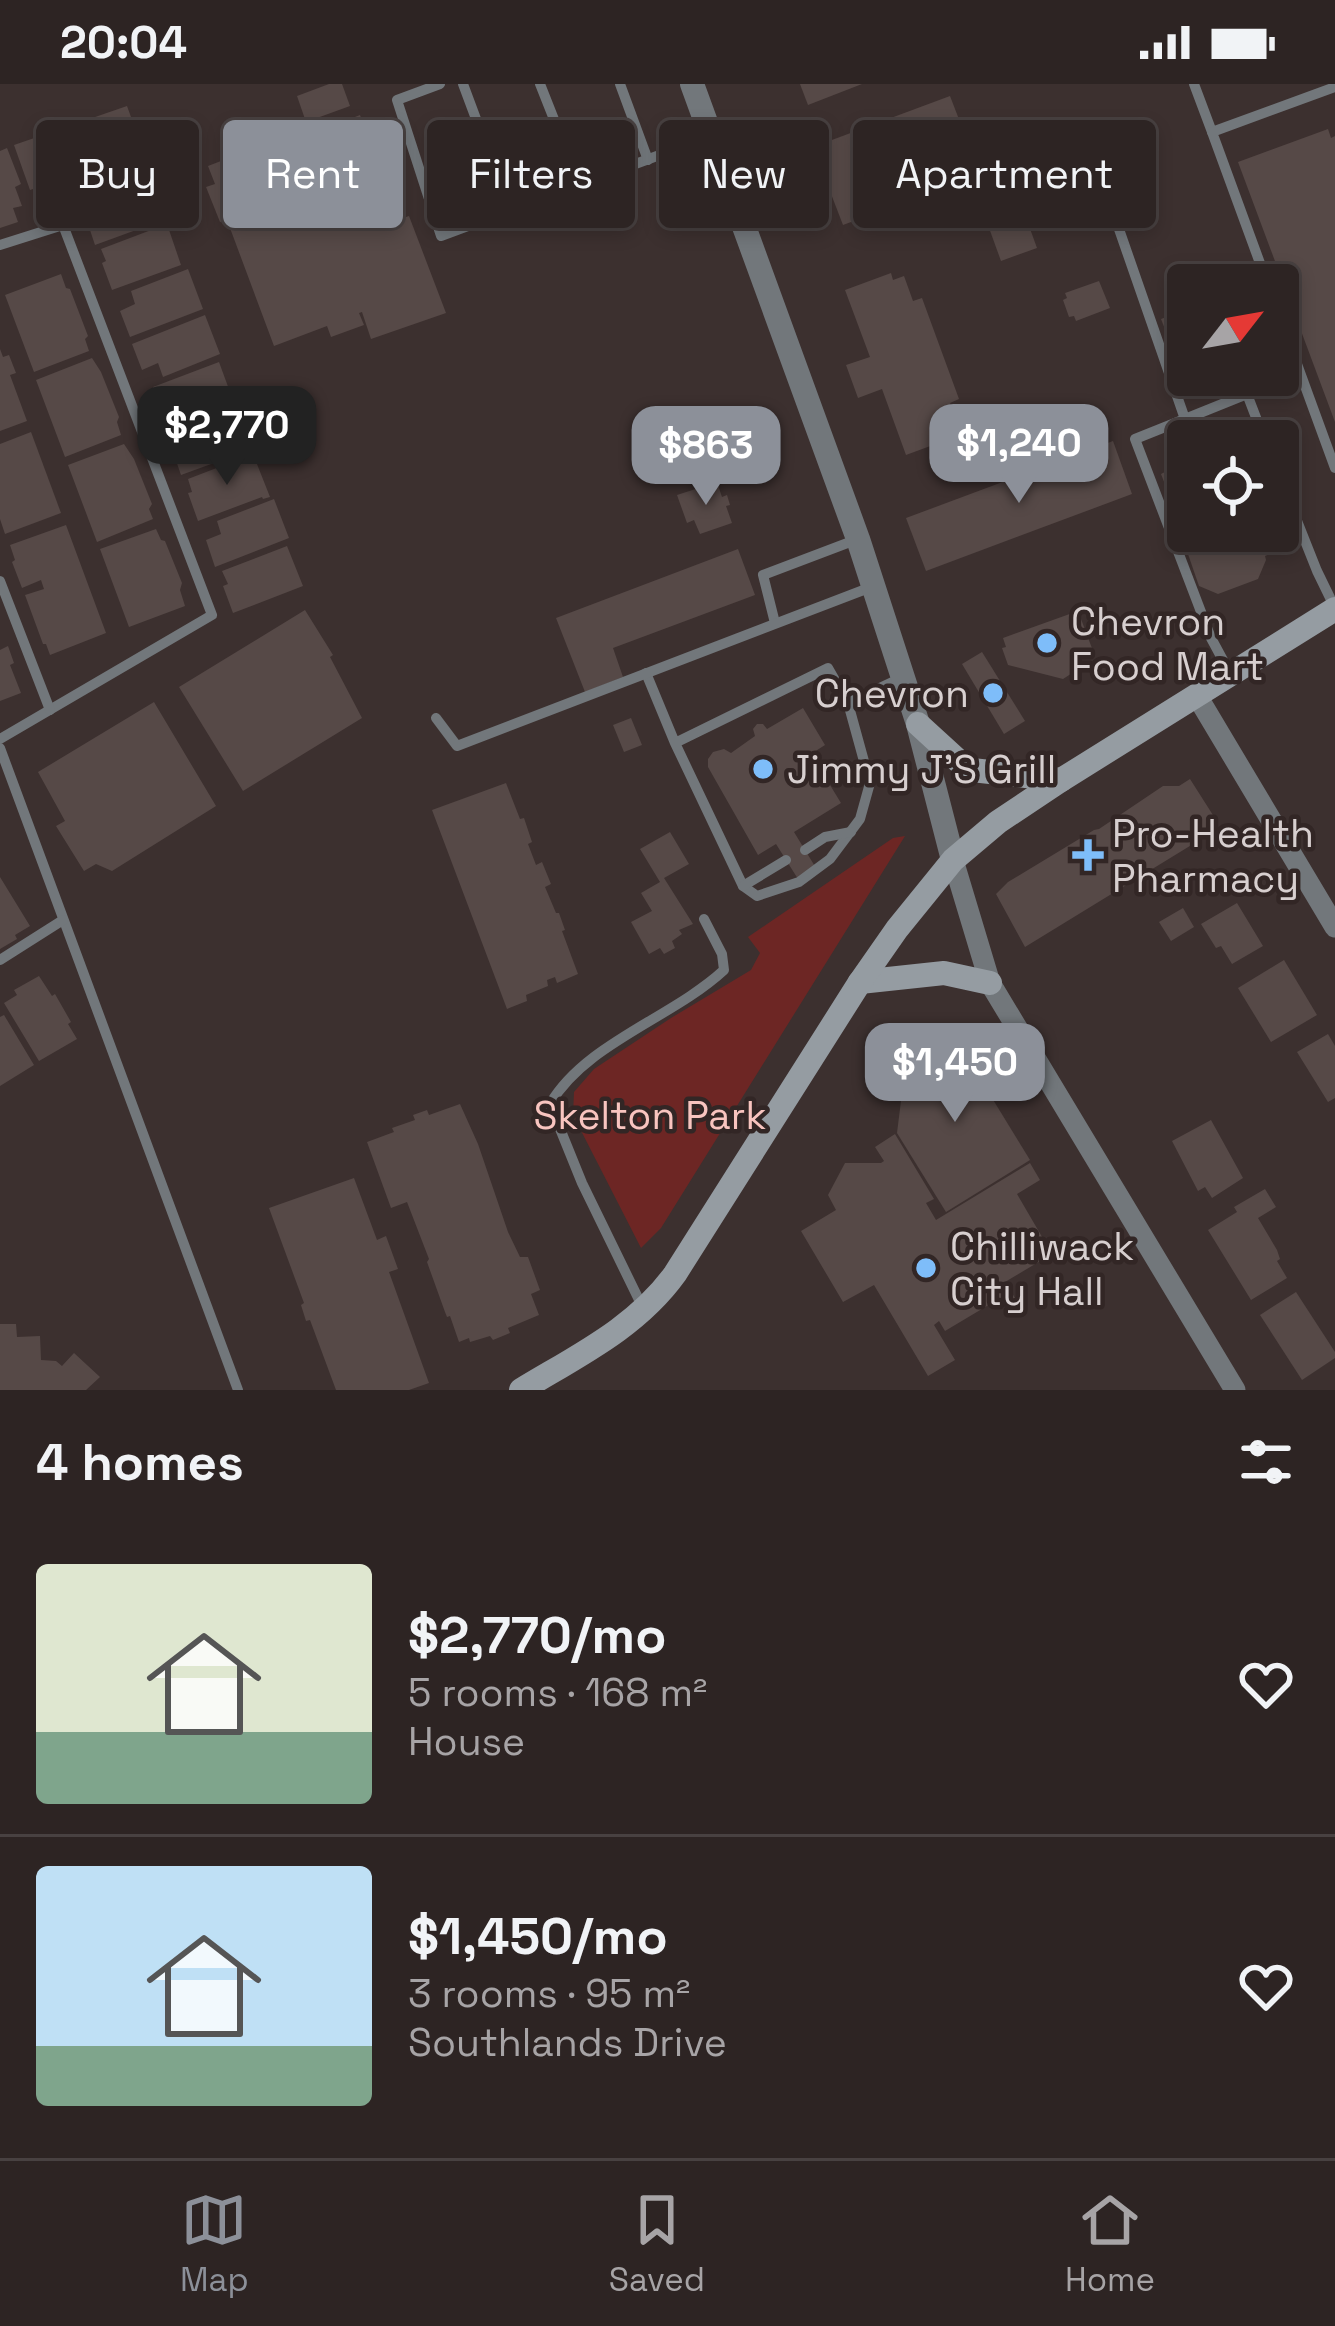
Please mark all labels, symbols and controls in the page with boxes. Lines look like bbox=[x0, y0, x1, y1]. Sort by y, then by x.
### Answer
text: 20:04 bbox=[60, 14, 187, 71]
chip: Buy bbox=[36, 120, 199, 228]
chip: Rent bbox=[223, 120, 403, 228]
chip: Filters bbox=[427, 120, 635, 228]
chip: New bbox=[659, 120, 829, 228]
chip: Apartment bbox=[853, 120, 1156, 228]
north arrow bbox=[1167, 264, 1299, 396]
map controls bbox=[1167, 264, 1299, 552]
pin: $2,770 bbox=[129, 386, 325, 488]
text: $2,770 bbox=[164, 400, 290, 449]
pin: $1,240 bbox=[921, 404, 1117, 506]
pin: $863 bbox=[635, 406, 777, 508]
text: $1,240 bbox=[956, 418, 1082, 467]
text: $863 bbox=[659, 420, 753, 469]
button: locate bbox=[1167, 420, 1299, 552]
place label: Chevron Food Mart bbox=[1071, 597, 1264, 691]
marker: Chevron Food Mart bbox=[1034, 630, 1060, 656]
place label: Chevron bbox=[815, 669, 969, 718]
marker: Chevron bbox=[980, 680, 1006, 706]
place label: Jimmy J'S Grill bbox=[787, 745, 1056, 794]
marker: Jimmy J'S Grill bbox=[750, 756, 776, 782]
place label: Pro-Health Pharmacy bbox=[1112, 809, 1314, 903]
marker: Pro-Health Pharmacy bbox=[1075, 842, 1101, 868]
pin: $1,450 bbox=[857, 1023, 1053, 1125]
text: $1,450 bbox=[892, 1037, 1018, 1086]
park label: Skelton Park bbox=[534, 1091, 766, 1140]
place label: Chilliwack City Hall bbox=[950, 1222, 1134, 1316]
marker: Chilliwack City Hall bbox=[913, 1255, 939, 1281]
icon: filters bbox=[1233, 1429, 1299, 1495]
text: 4 homes bbox=[36, 1430, 244, 1495]
text: $2,770/mo bbox=[408, 1603, 666, 1668]
icon: home bbox=[132, 1612, 276, 1756]
icon: heart bbox=[1233, 1651, 1299, 1717]
text: 5 rooms · 168 m² bbox=[408, 1668, 707, 1717]
text: House bbox=[408, 1717, 525, 1766]
text: $1,450/mo bbox=[408, 1904, 668, 1969]
icon: home bbox=[132, 1914, 276, 2058]
icon: heart bbox=[1233, 1953, 1299, 2019]
text: 3 rooms · 95 m² bbox=[408, 1969, 690, 2018]
text: Southlands Drive bbox=[408, 2018, 727, 2067]
tab: Map bbox=[180, 2187, 249, 2301]
tab: Saved bbox=[609, 2187, 705, 2301]
tab: Home bbox=[1065, 2187, 1155, 2301]

